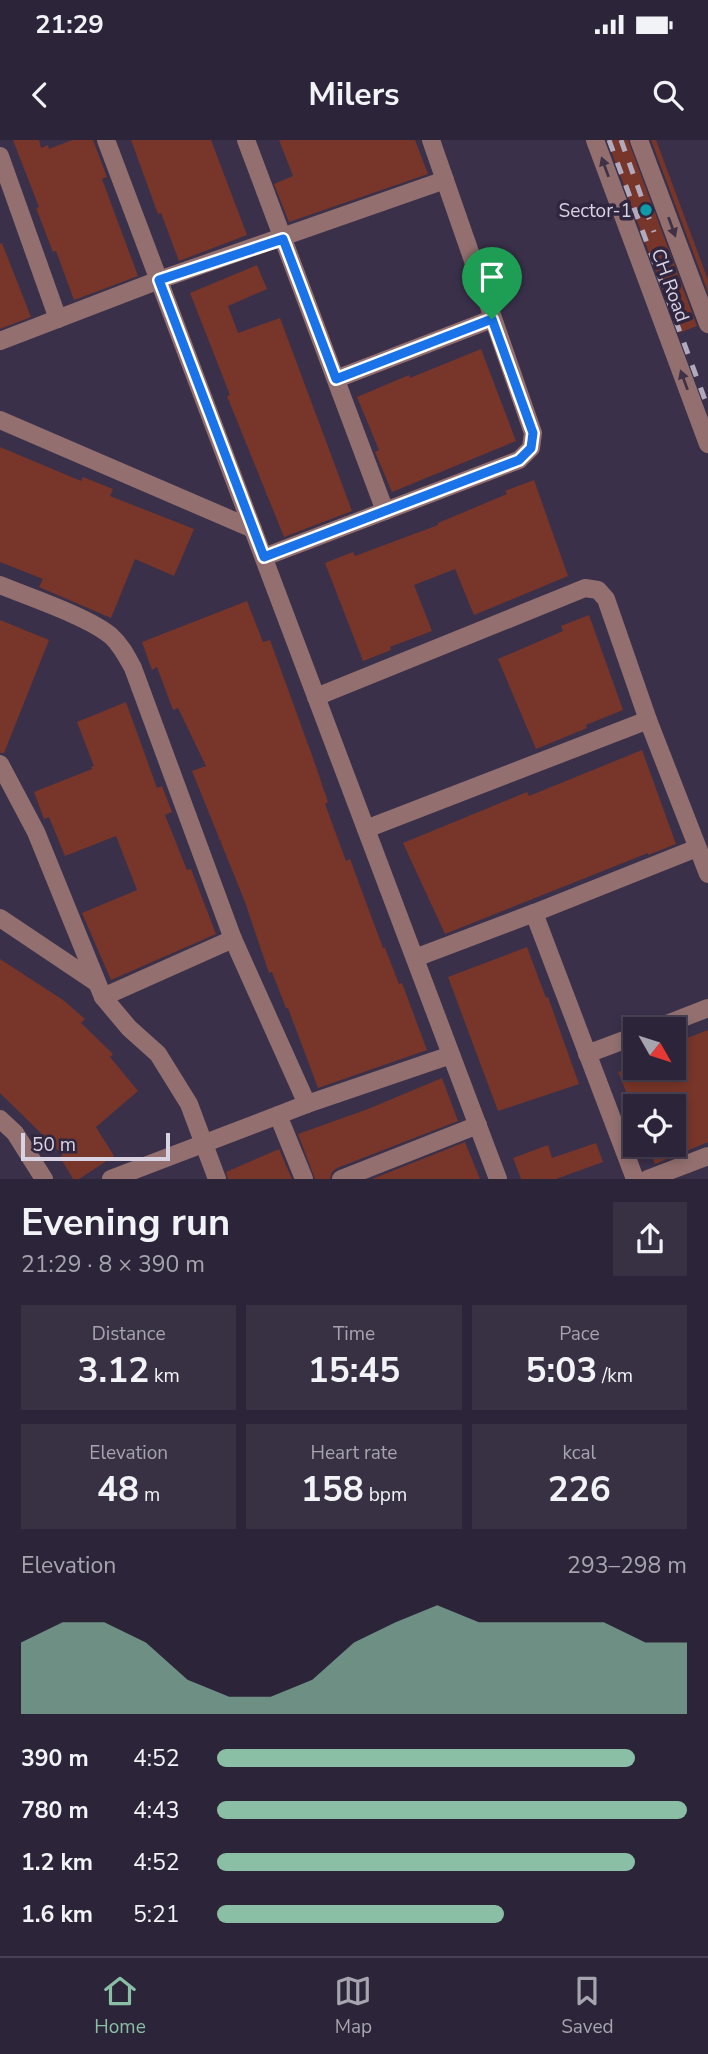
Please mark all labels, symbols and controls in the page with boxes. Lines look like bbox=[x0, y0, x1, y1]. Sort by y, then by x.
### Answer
text: 21:29 bbox=[35, 7, 104, 42]
text: Milers bbox=[308, 73, 400, 116]
icon: back bbox=[21, 76, 59, 114]
icon: search bbox=[649, 76, 687, 114]
one-way arrow bbox=[599, 156, 610, 177]
place label: Sector-1 bbox=[558, 198, 632, 224]
marker: Sector-1 bbox=[638, 202, 654, 218]
one-way arrow bbox=[666, 216, 677, 237]
street label: CH Road bbox=[645, 245, 695, 326]
pin bbox=[462, 247, 522, 319]
icon: arrive bbox=[473, 258, 511, 296]
one-way arrow bbox=[679, 370, 690, 391]
north arrow bbox=[623, 1017, 686, 1080]
map controls bbox=[623, 1017, 686, 1157]
button: locate bbox=[623, 1094, 686, 1157]
scale bar bbox=[21, 1130, 170, 1162]
text: 50 m bbox=[32, 1132, 76, 1158]
text: Evening run bbox=[21, 1197, 230, 1248]
button: share bbox=[613, 1202, 687, 1276]
text: 21:29 · 8 × 390 m bbox=[21, 1249, 205, 1280]
text: Distance bbox=[92, 1321, 166, 1347]
text: Time bbox=[333, 1321, 375, 1347]
text: Pace bbox=[559, 1321, 600, 1347]
text: 3.12 bbox=[77, 1347, 149, 1394]
text: 15:45 bbox=[308, 1347, 400, 1394]
text: 5:03 bbox=[525, 1347, 597, 1394]
text: km bbox=[149, 1363, 180, 1389]
text: /km bbox=[597, 1363, 633, 1389]
text: Elevation bbox=[89, 1440, 168, 1466]
text: Heart rate bbox=[311, 1440, 397, 1466]
text: kcal bbox=[562, 1440, 596, 1466]
text: 48 bbox=[97, 1466, 139, 1513]
text: 158 bbox=[301, 1466, 364, 1513]
text: 226 bbox=[548, 1466, 611, 1513]
text: m bbox=[139, 1482, 160, 1508]
text: bpm bbox=[364, 1482, 407, 1508]
text: Elevation bbox=[21, 1550, 116, 1581]
text: 293–298 m bbox=[567, 1550, 687, 1581]
text: 390 m bbox=[21, 1743, 89, 1774]
text: 4:52 bbox=[133, 1743, 180, 1774]
text: 780 m bbox=[21, 1795, 89, 1826]
text: 4:43 bbox=[133, 1795, 180, 1826]
text: 1.2 km bbox=[21, 1847, 93, 1878]
text: 4:52 bbox=[133, 1847, 180, 1878]
text: 1.6 km bbox=[21, 1899, 93, 1930]
text: 5:21 bbox=[133, 1899, 180, 1930]
tab: Home bbox=[94, 1972, 146, 2040]
tab: Map bbox=[334, 1972, 372, 2040]
tab: Saved bbox=[561, 1972, 614, 2040]

